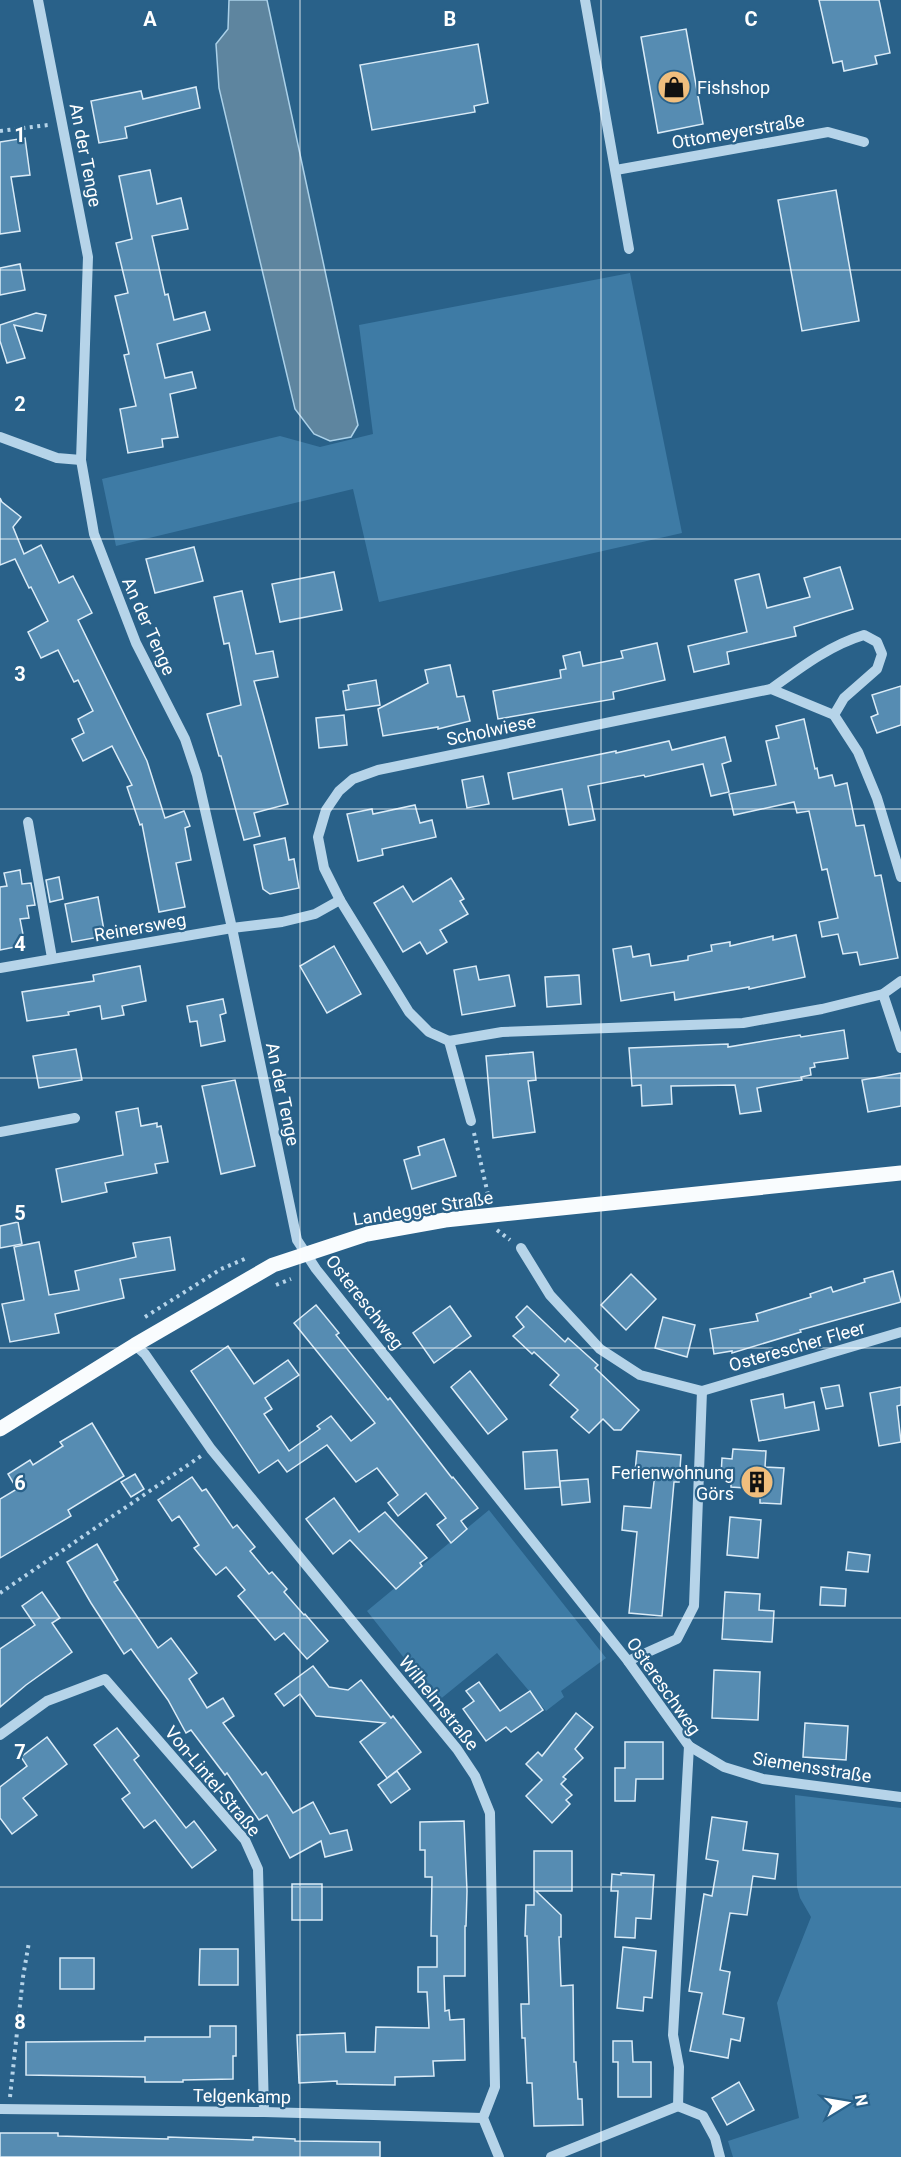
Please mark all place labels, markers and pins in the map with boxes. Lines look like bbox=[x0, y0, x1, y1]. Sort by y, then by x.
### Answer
shop icon: Fishshop bbox=[656, 69, 692, 105]
place label: Fishshop bbox=[697, 77, 770, 98]
place label: Ferienwohnung Görs bbox=[611, 1462, 734, 1504]
building icon: Ferienwohnung Görs bbox=[739, 1464, 775, 1500]

